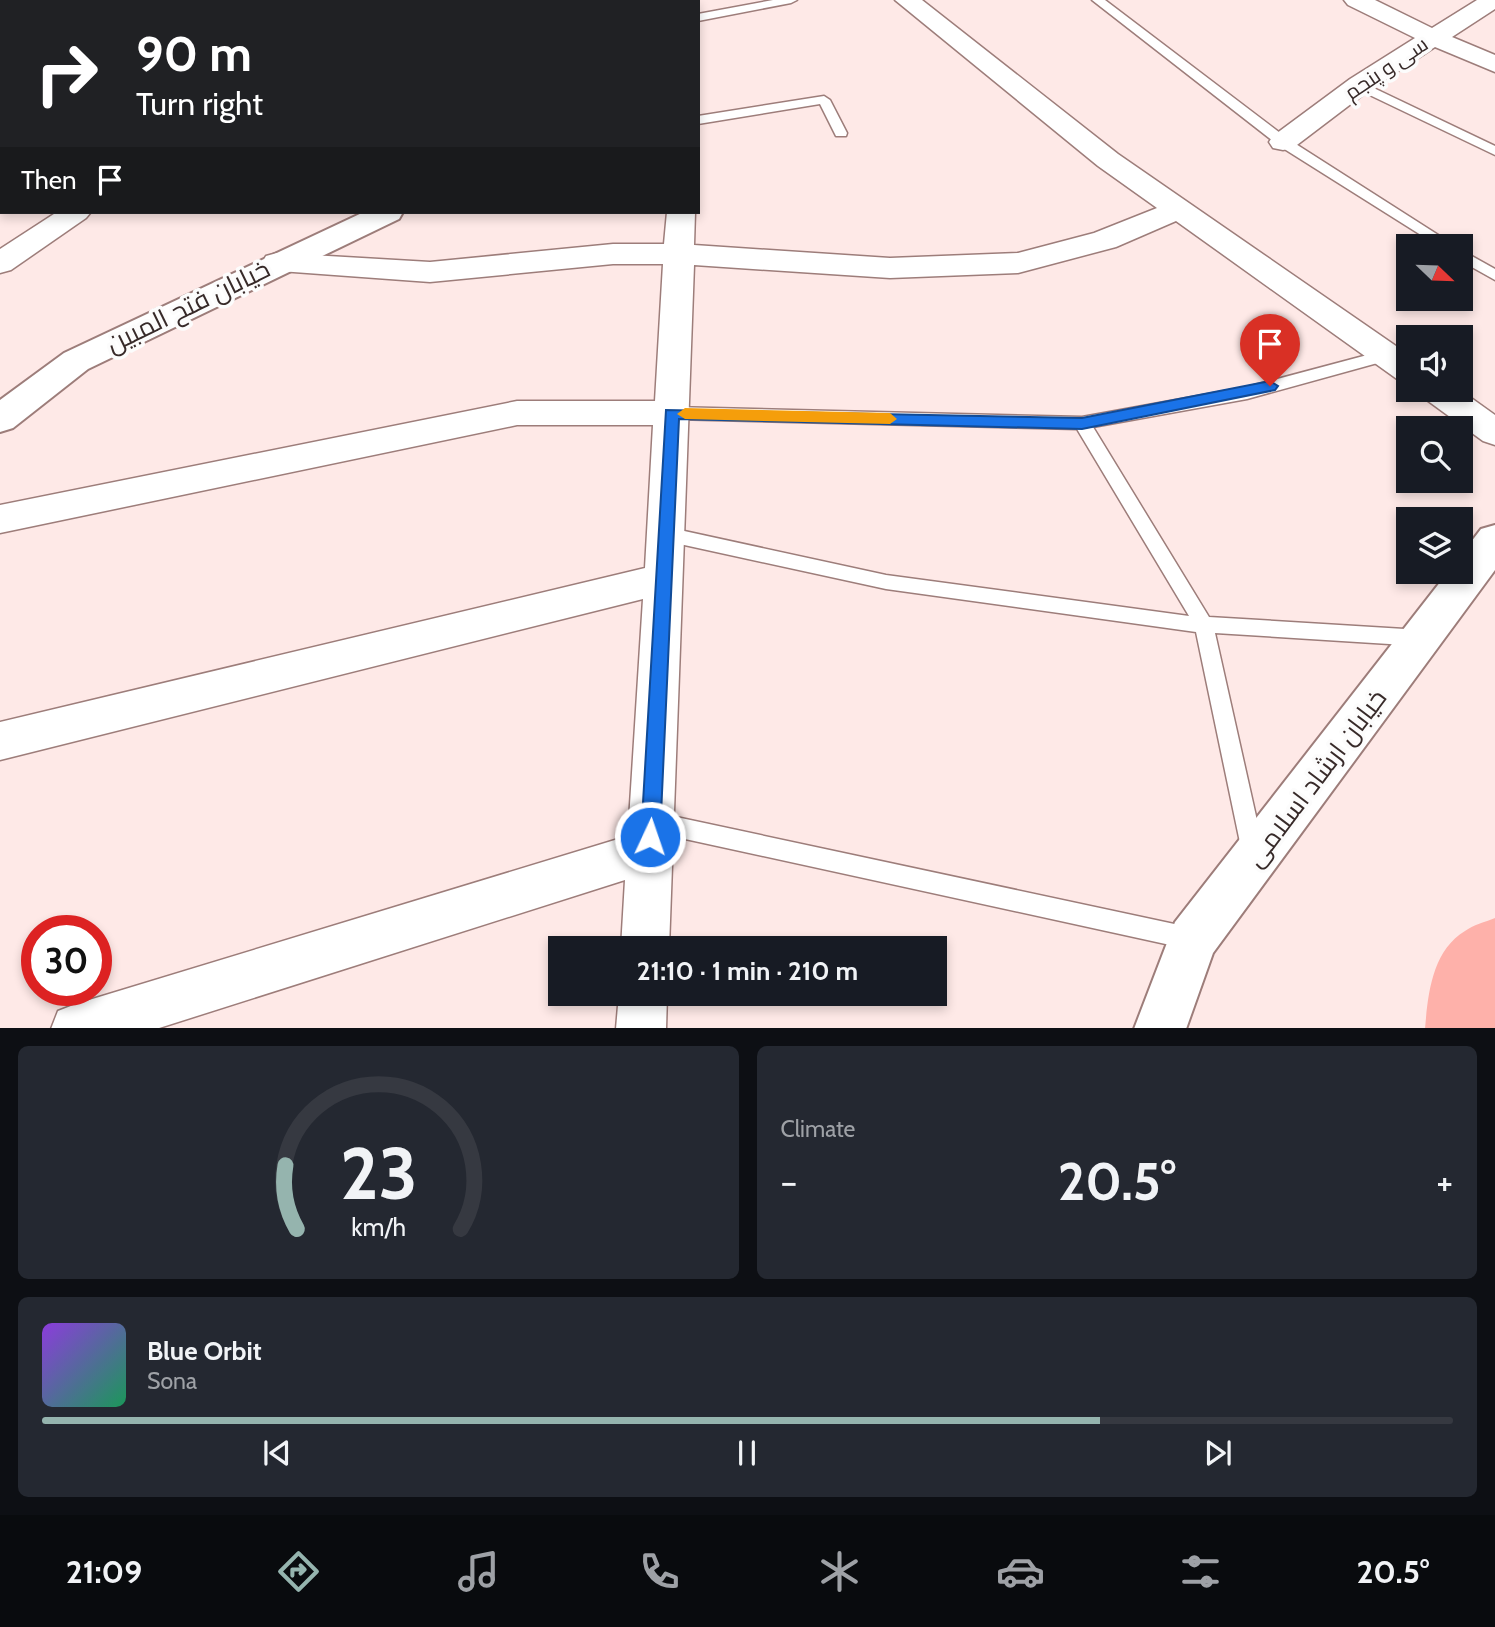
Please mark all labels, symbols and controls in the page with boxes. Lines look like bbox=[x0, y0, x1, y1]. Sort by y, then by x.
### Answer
text: 90 m bbox=[136, 24, 252, 83]
icon: right bbox=[21, 28, 112, 119]
street label: سی و پنجم bbox=[1340, 31, 1434, 107]
text: Turn right bbox=[136, 84, 263, 123]
icon: arrive bbox=[91, 161, 129, 199]
text: Then bbox=[21, 164, 77, 196]
north arrow bbox=[1396, 234, 1474, 312]
map controls bbox=[1396, 234, 1473, 584]
street label: خیابان فتح المبین bbox=[101, 253, 276, 360]
pin bbox=[1240, 314, 1300, 386]
icon: arrive bbox=[1251, 325, 1289, 363]
button: sound bbox=[1396, 325, 1473, 402]
button: search bbox=[1396, 416, 1473, 493]
button: layers bbox=[1396, 507, 1473, 584]
street label: خیابان ارشاد اسلامی bbox=[1239, 683, 1393, 873]
position arrow bbox=[613, 800, 687, 874]
speed limit sign: 30 bbox=[21, 915, 112, 1006]
text: 21:10 · 1 min · 210 m bbox=[637, 955, 858, 987]
text: Climate bbox=[781, 1115, 855, 1143]
text: 23 bbox=[339, 1129, 417, 1217]
text: 20.5° bbox=[1058, 1150, 1176, 1213]
text: − bbox=[781, 1158, 797, 1205]
text: + bbox=[1436, 1158, 1453, 1205]
text: km/h bbox=[351, 1211, 406, 1241]
text: Blue Orbit bbox=[147, 1335, 262, 1367]
text: Sona bbox=[147, 1367, 197, 1395]
icon: previous bbox=[258, 1434, 296, 1472]
icon: pause bbox=[728, 1434, 766, 1472]
icon: next bbox=[1199, 1434, 1237, 1472]
icon: directions bbox=[274, 1547, 323, 1596]
icon: music bbox=[454, 1547, 503, 1596]
icon: phone bbox=[635, 1547, 684, 1596]
icon: climate bbox=[815, 1547, 864, 1596]
icon: car bbox=[996, 1547, 1045, 1596]
icon: filters bbox=[1176, 1547, 1225, 1596]
text: 21:09 bbox=[66, 1552, 142, 1591]
text: 20.5° bbox=[1356, 1552, 1429, 1591]

